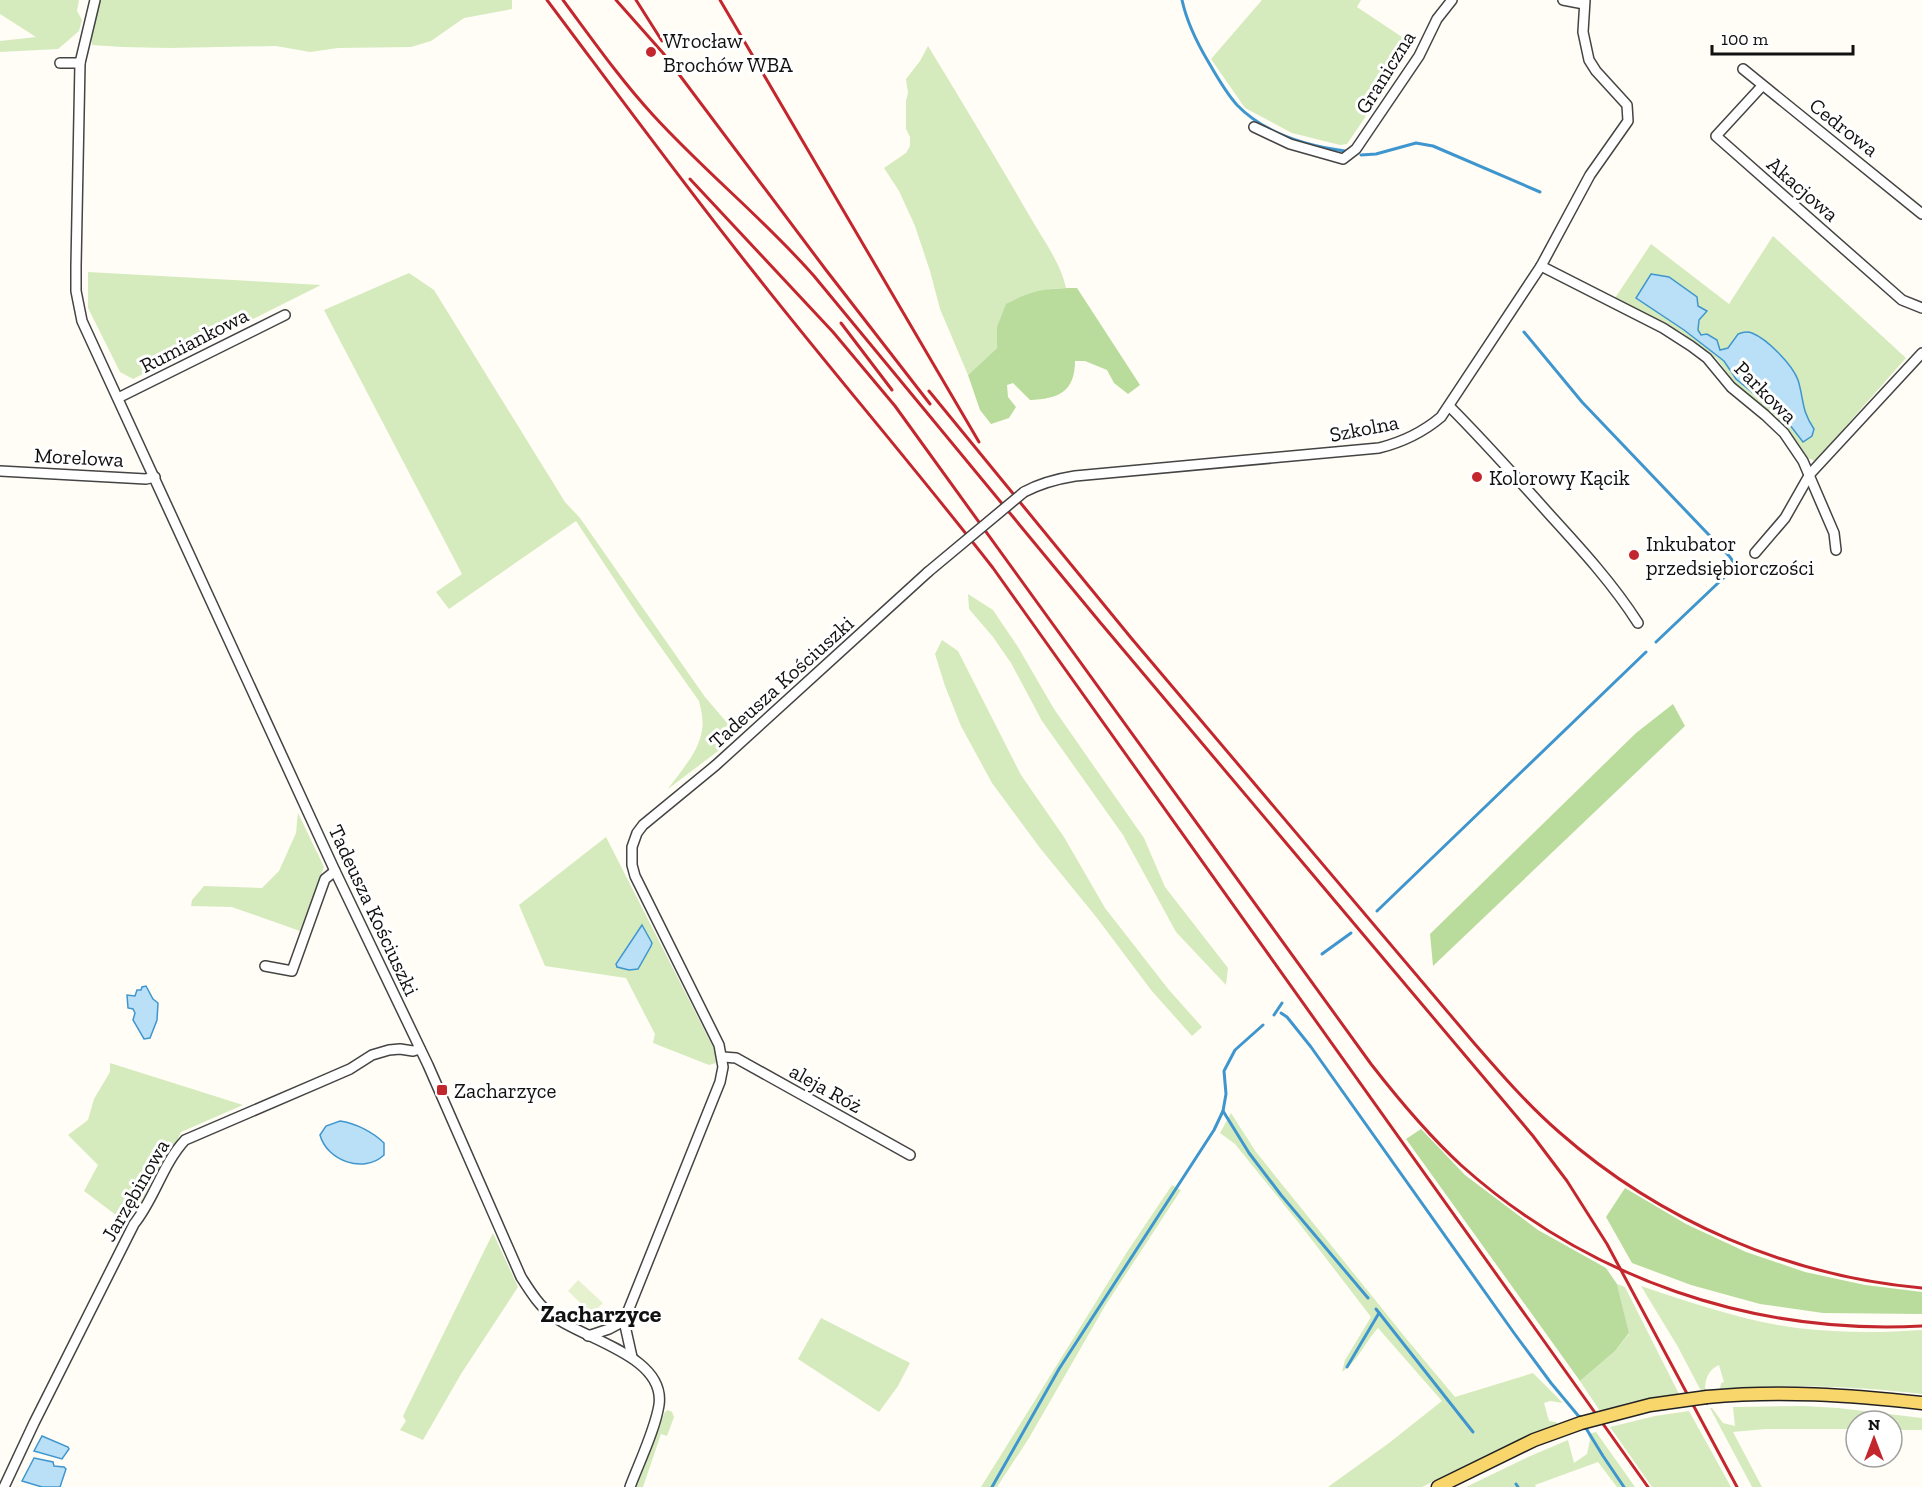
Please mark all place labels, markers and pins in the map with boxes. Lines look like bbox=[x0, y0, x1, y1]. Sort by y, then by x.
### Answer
place label: Wrocław Brochów WBA bbox=[663, 28, 793, 77]
marker: Wrocław Brochów WBA bbox=[644, 45, 658, 59]
place label: Kolorowy Kącik bbox=[1489, 465, 1630, 490]
marker: Kolorowy Kącik bbox=[1470, 470, 1484, 484]
place label: Inkubator przedsiębiorczości bbox=[1646, 531, 1814, 580]
marker: Inkubator przedsiębiorczości bbox=[1627, 548, 1641, 562]
place label: Zacharzyce bbox=[454, 1078, 556, 1103]
marker: Zacharzyce bbox=[435, 1083, 449, 1097]

